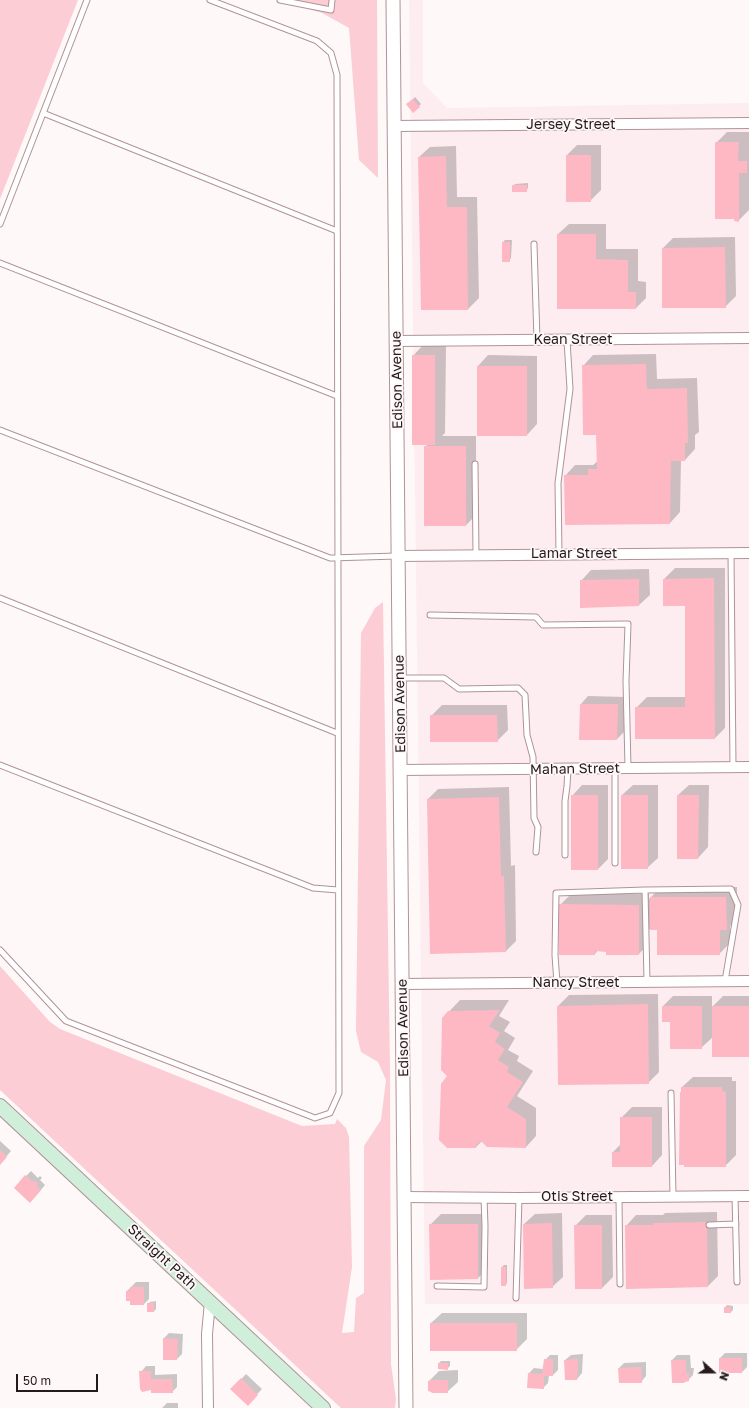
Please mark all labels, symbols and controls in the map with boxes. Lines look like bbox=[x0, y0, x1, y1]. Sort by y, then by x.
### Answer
street label: Jersey Street bbox=[526, 117, 616, 133]
street label: Edison Avenue bbox=[388, 331, 406, 429]
street label: Kean Street bbox=[534, 332, 612, 348]
street label: Lamar Street bbox=[531, 546, 617, 562]
street label: Edison Avenue bbox=[391, 655, 409, 753]
street label: Mahan Street bbox=[530, 760, 620, 778]
street label: Nancy Street bbox=[532, 975, 620, 991]
street label: Edison Avenue bbox=[394, 979, 412, 1077]
street label: Otis Street bbox=[541, 1189, 613, 1205]
street label: Straight Path bbox=[124, 1221, 200, 1293]
north arrow bbox=[693, 1352, 733, 1392]
scale bar bbox=[18, 1366, 100, 1392]
text: N bbox=[717, 1370, 732, 1383]
text: 50 m bbox=[23, 1373, 51, 1388]

